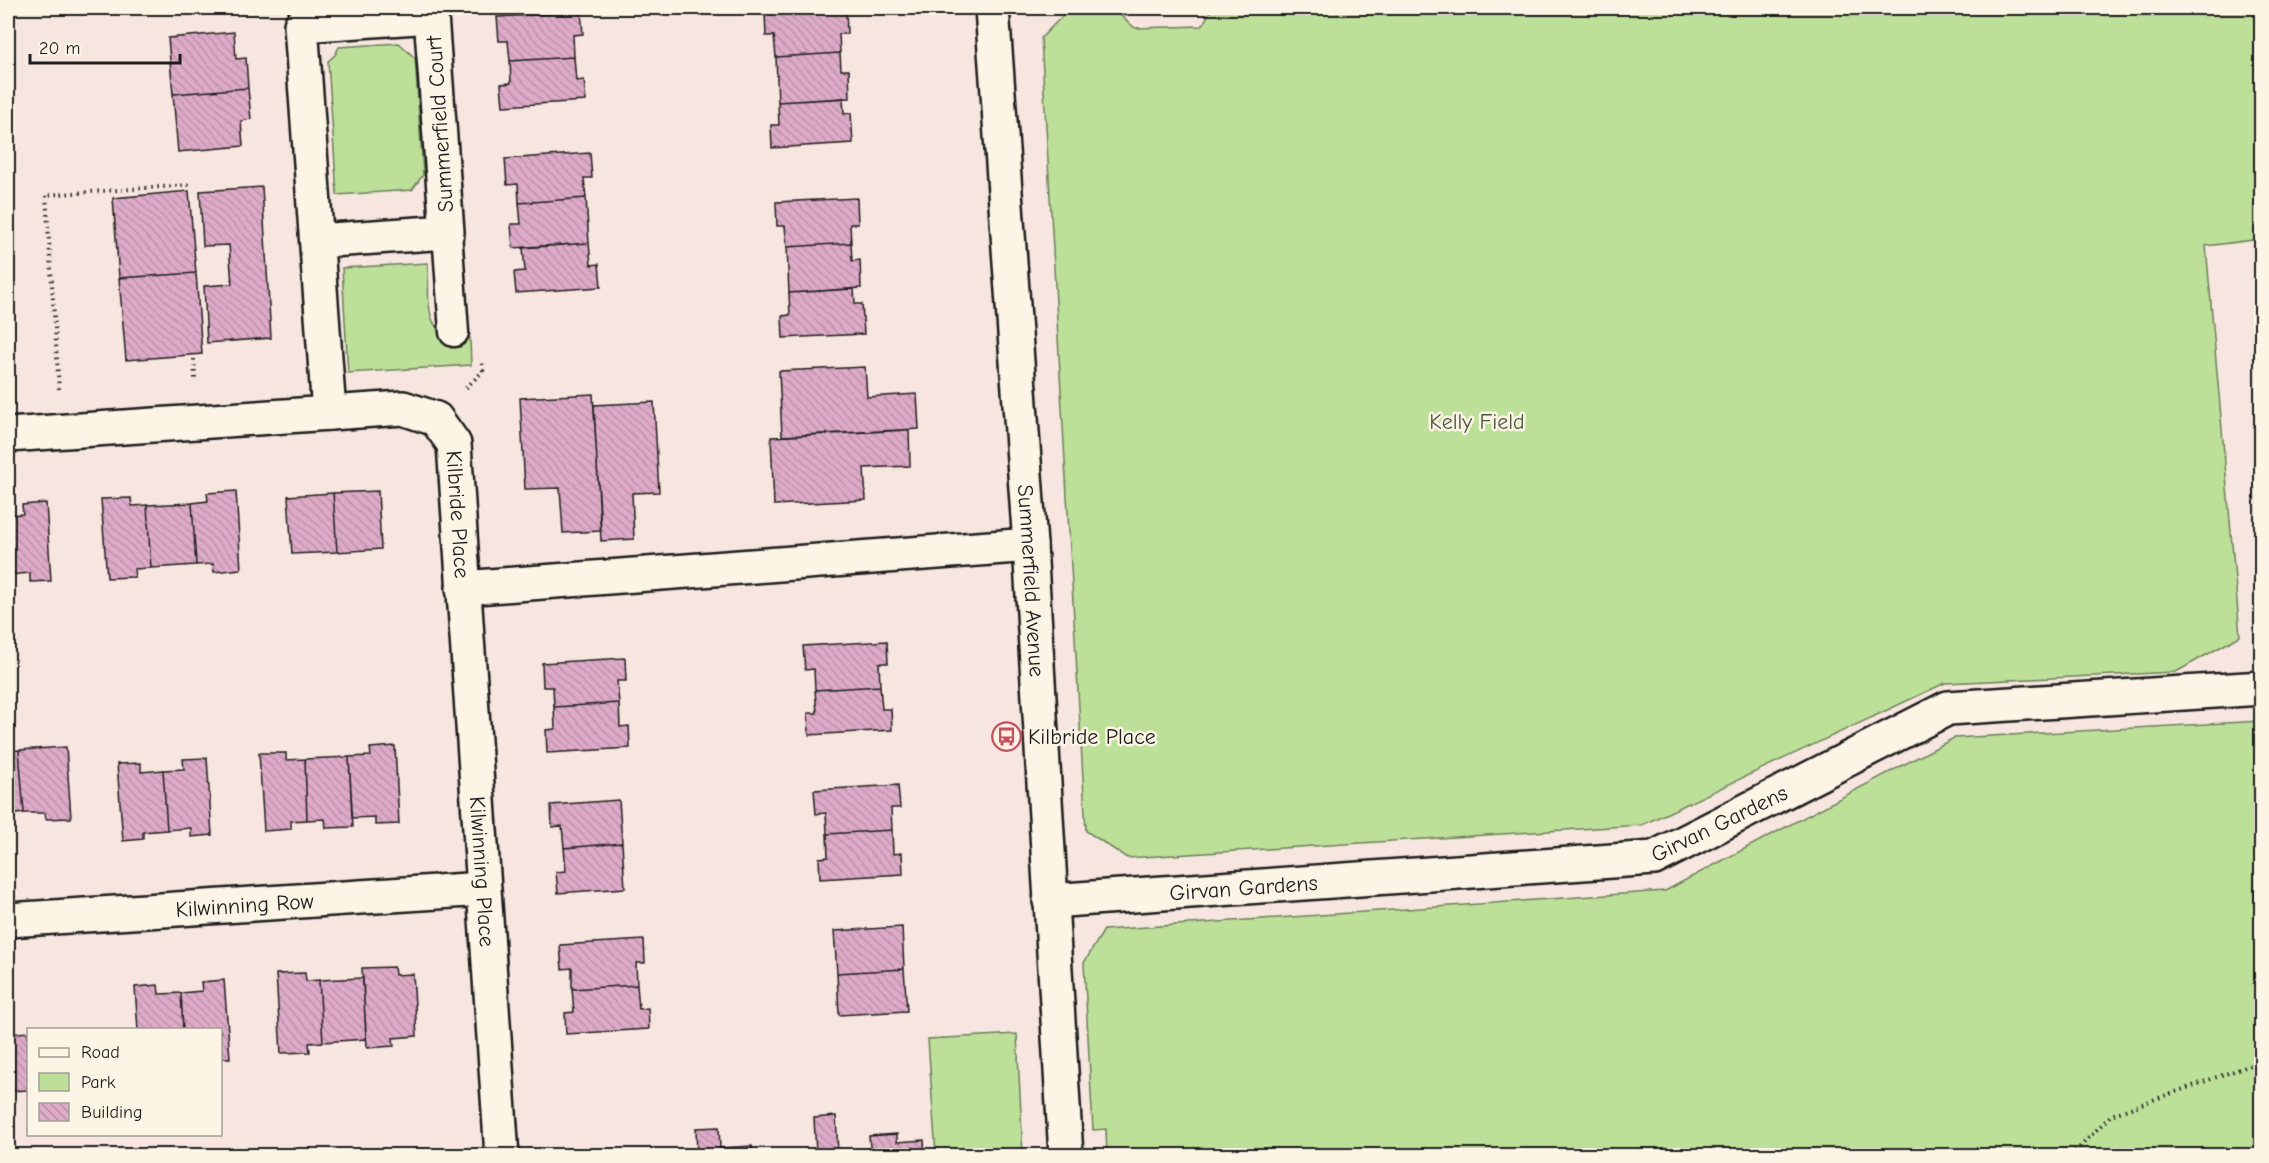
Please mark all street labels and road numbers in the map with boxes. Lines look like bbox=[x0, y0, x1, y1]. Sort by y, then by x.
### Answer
street label: Summerfield Court bbox=[421, 34, 459, 213]
street label: Kilbride Place bbox=[440, 450, 475, 579]
street label: Summerfield Avenue bbox=[1012, 484, 1050, 678]
street label: Girvan Gardens bbox=[1647, 780, 1792, 868]
street label: Kilwinning Place bbox=[464, 795, 500, 948]
street label: Girvan Gardens bbox=[1169, 870, 1319, 906]
street label: Kilwinning Row bbox=[175, 888, 314, 923]

